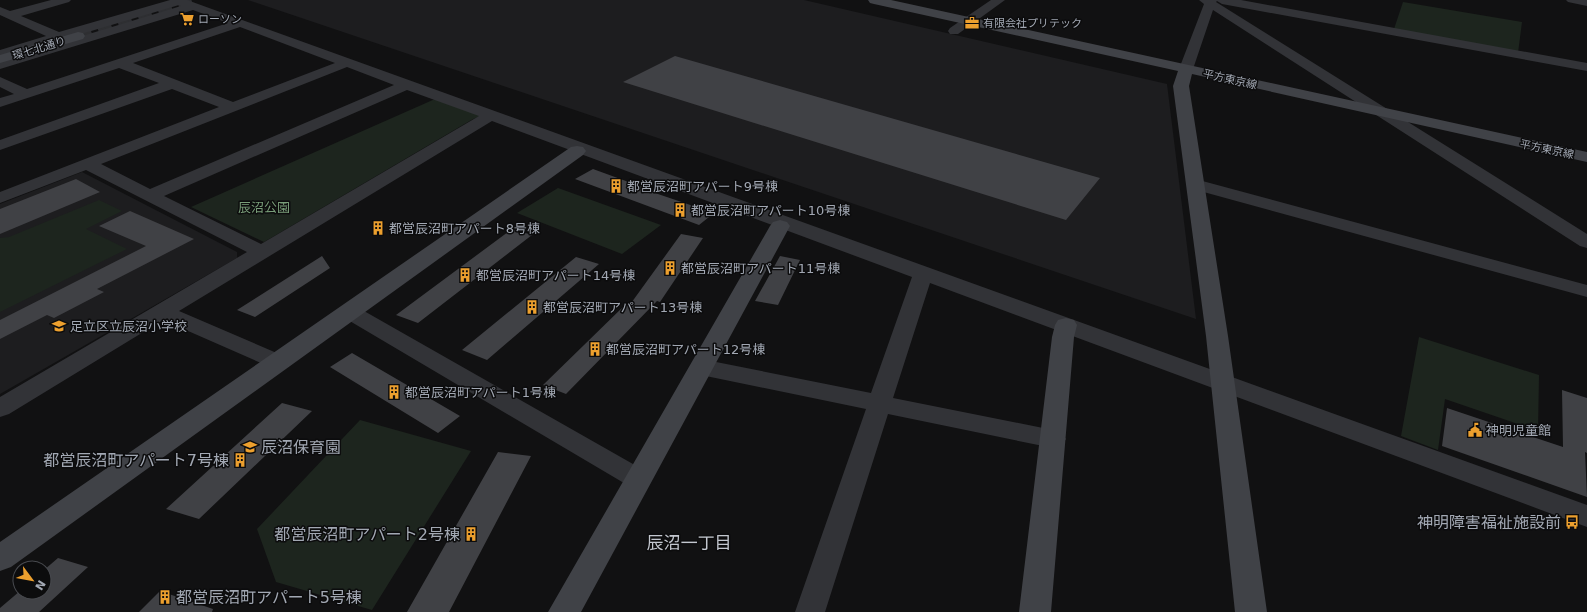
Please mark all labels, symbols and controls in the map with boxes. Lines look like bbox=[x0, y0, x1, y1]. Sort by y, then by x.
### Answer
supermarket icon: ローソン bbox=[179, 11, 195, 27]
place label: ローソン bbox=[198, 13, 242, 26]
office icon: 有限会社プリテック bbox=[964, 15, 980, 31]
place label: 有限会社プリテック bbox=[983, 17, 1082, 30]
street label: 環七北通り bbox=[11, 34, 67, 63]
street label: 平方東京線 bbox=[1202, 67, 1258, 92]
street label: 平方東京線 bbox=[1519, 137, 1575, 162]
building icon: 都営辰沼町アパート9号棟 bbox=[608, 178, 624, 194]
place label: 都営辰沼町アパート9号棟 bbox=[627, 179, 778, 194]
park label: 辰沼公園 bbox=[238, 200, 290, 215]
building icon: 都営辰沼町アパート10号棟 bbox=[672, 202, 688, 218]
place label: 都営辰沼町アパート10号棟 bbox=[691, 203, 850, 218]
building icon: 都営辰沼町アパート8号棟 bbox=[370, 220, 386, 236]
place label: 都営辰沼町アパート8号棟 bbox=[389, 221, 540, 236]
building icon: 都営辰沼町アパート11号棟 bbox=[662, 260, 678, 276]
place label: 都営辰沼町アパート11号棟 bbox=[681, 261, 840, 276]
building icon: 都営辰沼町アパート14号棟 bbox=[457, 267, 473, 283]
place label: 都営辰沼町アパート14号棟 bbox=[476, 268, 635, 283]
building icon: 都営辰沼町アパート13号棟 bbox=[524, 299, 540, 315]
place label: 都営辰沼町アパート13号棟 bbox=[543, 300, 702, 315]
school or university icon: 足立区立辰沼小学校 bbox=[51, 318, 67, 334]
place label: 足立区立辰沼小学校 bbox=[70, 319, 187, 334]
building icon: 都営辰沼町アパート12号棟 bbox=[587, 341, 603, 357]
place label: 都営辰沼町アパート12号棟 bbox=[606, 342, 765, 357]
building icon: 都営辰沼町アパート1号棟 bbox=[386, 384, 402, 400]
place label: 都営辰沼町アパート1号棟 bbox=[405, 385, 556, 400]
public building icon: 神明児童館 bbox=[1467, 422, 1483, 438]
place label: 神明児童館 bbox=[1486, 423, 1551, 438]
place label: 辰沼保育園 bbox=[261, 438, 341, 457]
school or university icon: 辰沼保育園 bbox=[242, 439, 258, 455]
place label: 都営辰沼町アパート7号棟 bbox=[43, 451, 229, 470]
building icon: 都営辰沼町アパート7号棟 bbox=[232, 452, 248, 468]
place label: 神明障害福祉施設前 bbox=[1417, 513, 1561, 532]
bus stop icon: 神明障害福祉施設前 bbox=[1564, 514, 1580, 530]
place label: 都営辰沼町アパート2号棟 bbox=[274, 525, 460, 544]
building icon: 都営辰沼町アパート2号棟 bbox=[463, 526, 479, 542]
district label: 辰沼一丁目 bbox=[647, 533, 732, 553]
north arrow bbox=[12, 560, 52, 600]
text: N bbox=[32, 578, 48, 592]
place label: 都営辰沼町アパート5号棟 bbox=[176, 588, 362, 607]
building icon: 都営辰沼町アパート5号棟 bbox=[157, 589, 173, 605]

